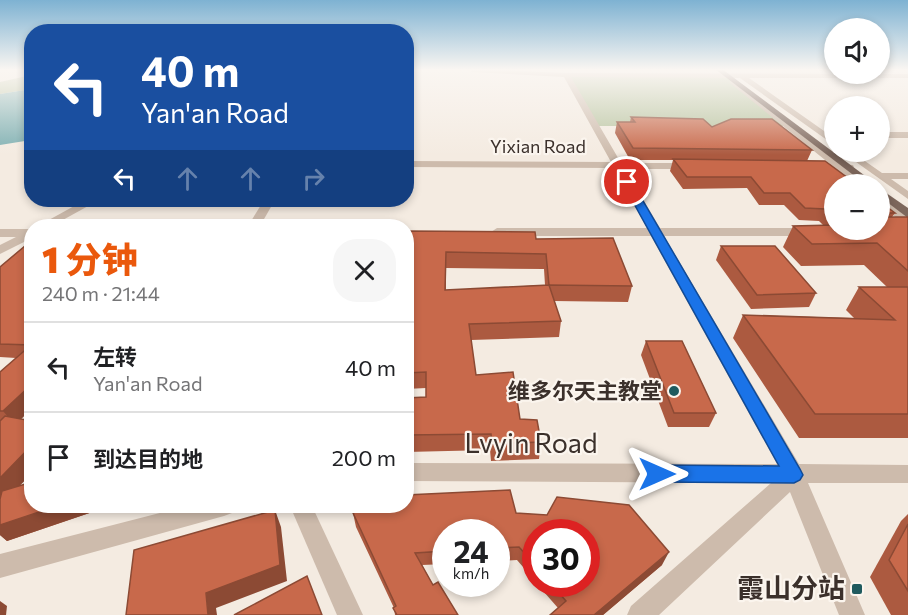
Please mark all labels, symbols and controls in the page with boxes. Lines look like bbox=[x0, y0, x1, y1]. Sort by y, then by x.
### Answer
map controls bbox=[824, 18, 890, 240]
button: sound bbox=[824, 18, 890, 84]
text: 40 m bbox=[141, 44, 239, 96]
icon: left bbox=[42, 48, 120, 126]
text: Yan'an Road bbox=[141, 96, 289, 129]
button: + bbox=[824, 96, 890, 162]
street label: Yixian Road bbox=[490, 135, 586, 157]
pin bbox=[601, 156, 652, 207]
icon: left bbox=[108, 162, 141, 195]
icon: ahead bbox=[171, 162, 204, 195]
icon: ahead bbox=[234, 162, 267, 195]
icon: right bbox=[297, 162, 330, 195]
icon: arrive bbox=[610, 165, 643, 198]
button: − bbox=[824, 174, 890, 240]
text: 1 分钟 bbox=[42, 236, 138, 280]
button: close bbox=[333, 239, 396, 302]
text: 240 m · 21:44 bbox=[42, 281, 160, 305]
text: 左转 bbox=[93, 343, 137, 370]
icon: left bbox=[42, 351, 75, 384]
text: 40 m bbox=[345, 354, 396, 381]
text: Yan'an Road bbox=[93, 371, 202, 395]
place label: 维多尔天主教堂 bbox=[508, 377, 662, 404]
marker: 维多尔天主教堂 bbox=[667, 384, 681, 398]
street label: Lvyin Road bbox=[464, 426, 598, 459]
icon: arrive bbox=[42, 441, 75, 474]
position arrow bbox=[625, 442, 689, 506]
text: 200 m bbox=[332, 444, 396, 471]
text: 到达目的地 bbox=[93, 445, 203, 472]
speed limit sign: 30 bbox=[522, 519, 600, 597]
text: 24 bbox=[453, 532, 489, 569]
text: km/h bbox=[453, 564, 489, 582]
place label: 霞山分站 bbox=[737, 571, 845, 604]
marker: 霞山分站 bbox=[850, 582, 864, 596]

